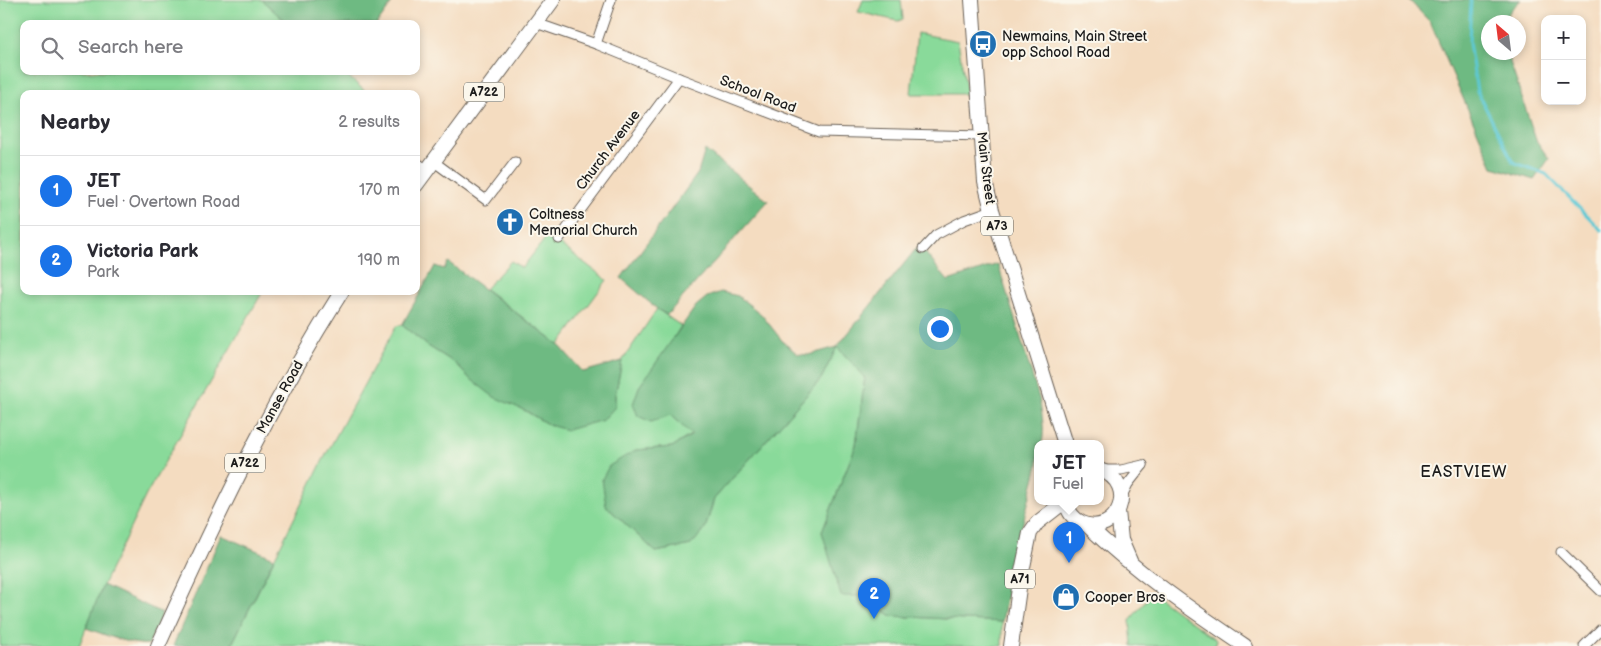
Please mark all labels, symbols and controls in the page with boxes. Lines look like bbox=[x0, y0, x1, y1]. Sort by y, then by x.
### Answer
north arrow bbox=[1481, 15, 1526, 60]
map controls bbox=[1541, 15, 1586, 105]
button: + bbox=[1541, 15, 1586, 60]
search box bbox=[20, 20, 420, 75]
place label: Newmains, Main Street opp School Road bbox=[1002, 28, 1148, 61]
bus stop icon: Newmains, Main Street opp School Road bbox=[968, 29, 998, 59]
icon: search bbox=[38, 34, 66, 62]
text: Search here bbox=[78, 36, 183, 59]
button: − bbox=[1541, 60, 1586, 105]
street label: School Road bbox=[717, 72, 799, 116]
road number: A722 bbox=[464, 82, 504, 101]
street label: Church Avenue bbox=[572, 106, 644, 194]
text: Nearby bbox=[40, 110, 110, 135]
text: 2 results bbox=[338, 113, 400, 132]
street label: Main Street bbox=[973, 131, 999, 206]
text: JET bbox=[87, 170, 120, 193]
text: 1 bbox=[53, 181, 59, 200]
text: 170 m bbox=[359, 181, 400, 200]
text: Fuel · Overtown Road bbox=[87, 193, 240, 212]
place label: Coltness Memorial Church bbox=[529, 206, 638, 239]
church icon: Coltness Memorial Church bbox=[495, 207, 525, 237]
road number: A73 bbox=[981, 217, 1013, 236]
text: Victoria Park bbox=[87, 240, 198, 263]
text: 2 bbox=[51, 251, 61, 270]
text: 190 m bbox=[358, 251, 400, 270]
text: Park bbox=[87, 263, 119, 282]
your location bbox=[927, 316, 953, 342]
street label: Manse Road bbox=[253, 358, 307, 436]
popup bbox=[1034, 440, 1104, 505]
text: JET bbox=[1052, 452, 1086, 475]
road number: A722 bbox=[225, 453, 265, 472]
district label: EASTVIEW bbox=[1420, 463, 1508, 482]
text: Fuel bbox=[1052, 475, 1084, 494]
pin: 1 bbox=[1053, 522, 1085, 563]
road number: A71 bbox=[1005, 570, 1035, 588]
pin: 2 bbox=[858, 578, 890, 619]
shop icon: Cooper Bros bbox=[1051, 582, 1081, 612]
place label: Cooper Bros bbox=[1085, 589, 1165, 606]

